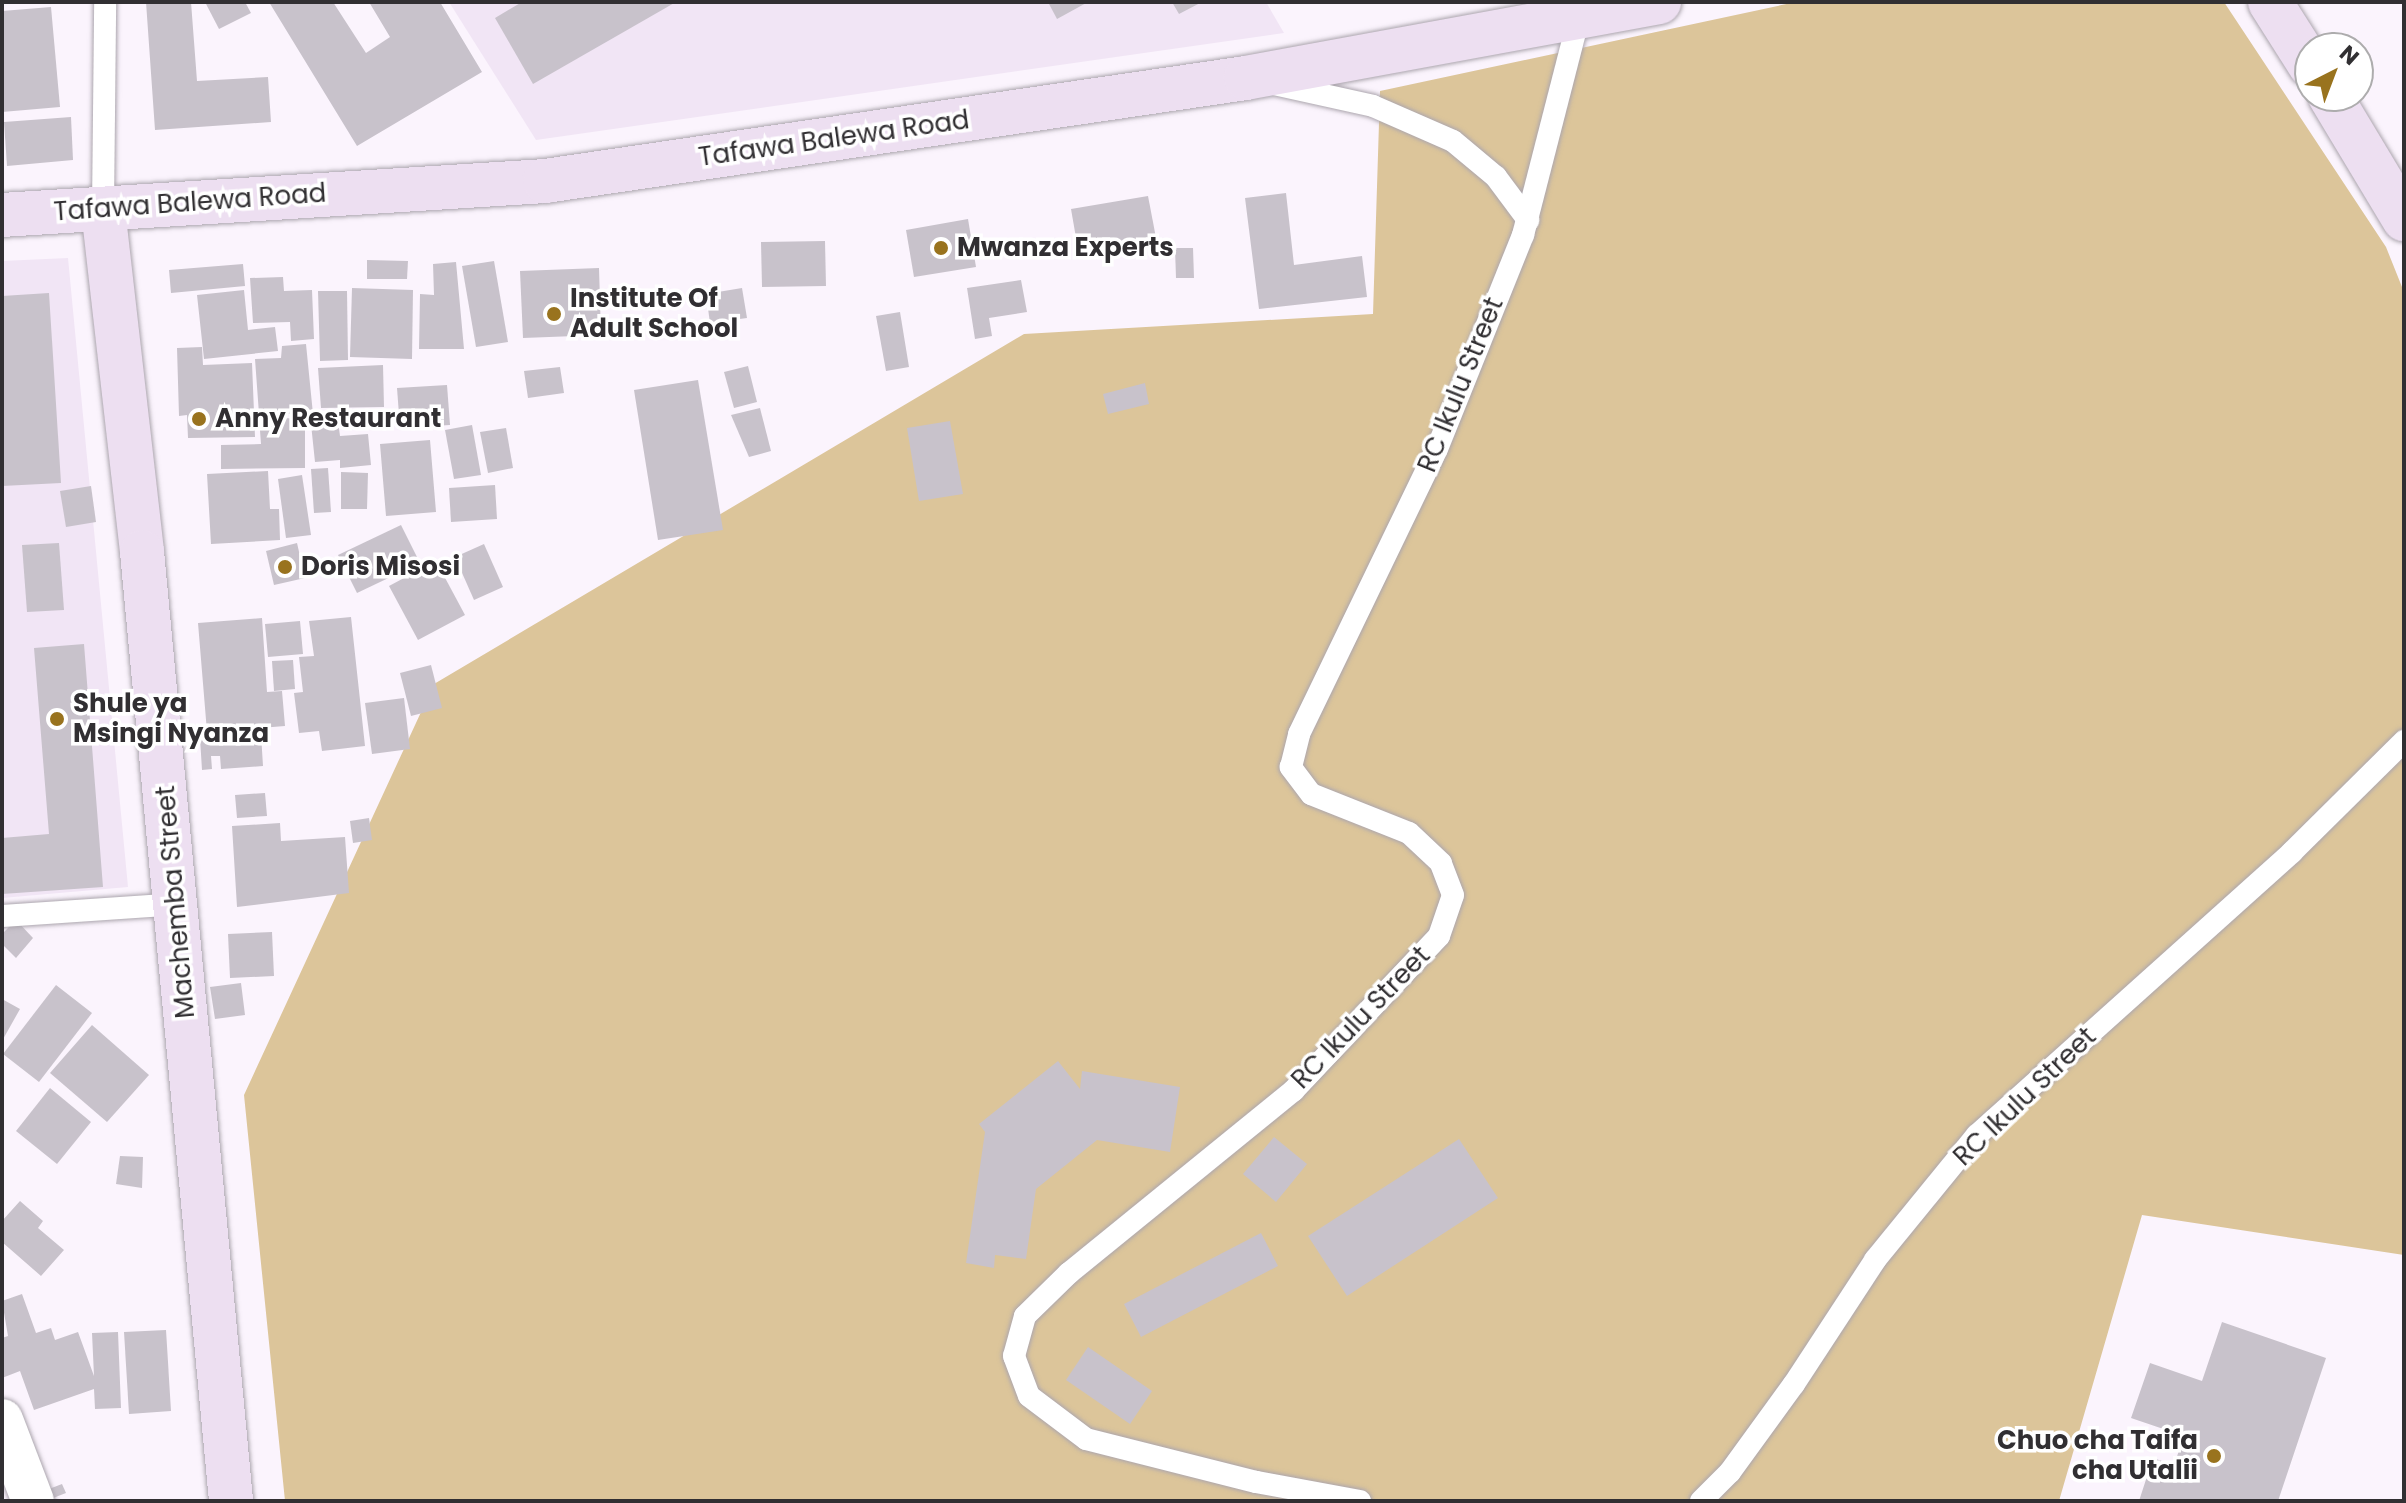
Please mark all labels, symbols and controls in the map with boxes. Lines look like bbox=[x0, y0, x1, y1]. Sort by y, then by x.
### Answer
north arrow bbox=[2294, 32, 2374, 112]
text: N bbox=[2333, 38, 2366, 72]
street label: Tafawa Balewa Road bbox=[697, 105, 971, 173]
street label: Tafawa Balewa Road bbox=[53, 178, 327, 228]
place label: Mwanza Experts bbox=[957, 232, 1174, 264]
marker: Mwanza Experts bbox=[932, 239, 950, 257]
place label: Institute Of Adult School bbox=[570, 283, 738, 344]
street label: RC Ikulu Street bbox=[1412, 293, 1510, 477]
marker: Institute Of Adult School bbox=[545, 305, 563, 323]
place label: Anny Restaurant bbox=[215, 403, 441, 435]
marker: Anny Restaurant bbox=[190, 410, 208, 428]
place label: Doris Misosi bbox=[301, 551, 460, 583]
marker: Doris Misosi bbox=[276, 558, 294, 576]
place label: Shule ya Msingi Nyanza bbox=[73, 688, 269, 750]
marker: Shule ya Msingi Nyanza bbox=[48, 710, 66, 728]
street label: Machemba Street bbox=[150, 784, 202, 1020]
street label: RC Ikulu Street bbox=[1285, 940, 1437, 1096]
street label: RC Ikulu Street bbox=[1947, 1021, 2103, 1173]
place label: Chuo cha Taifa cha Utalii bbox=[1997, 1425, 2198, 1486]
marker: Chuo cha Taifa cha Utalii bbox=[2205, 1447, 2223, 1465]

